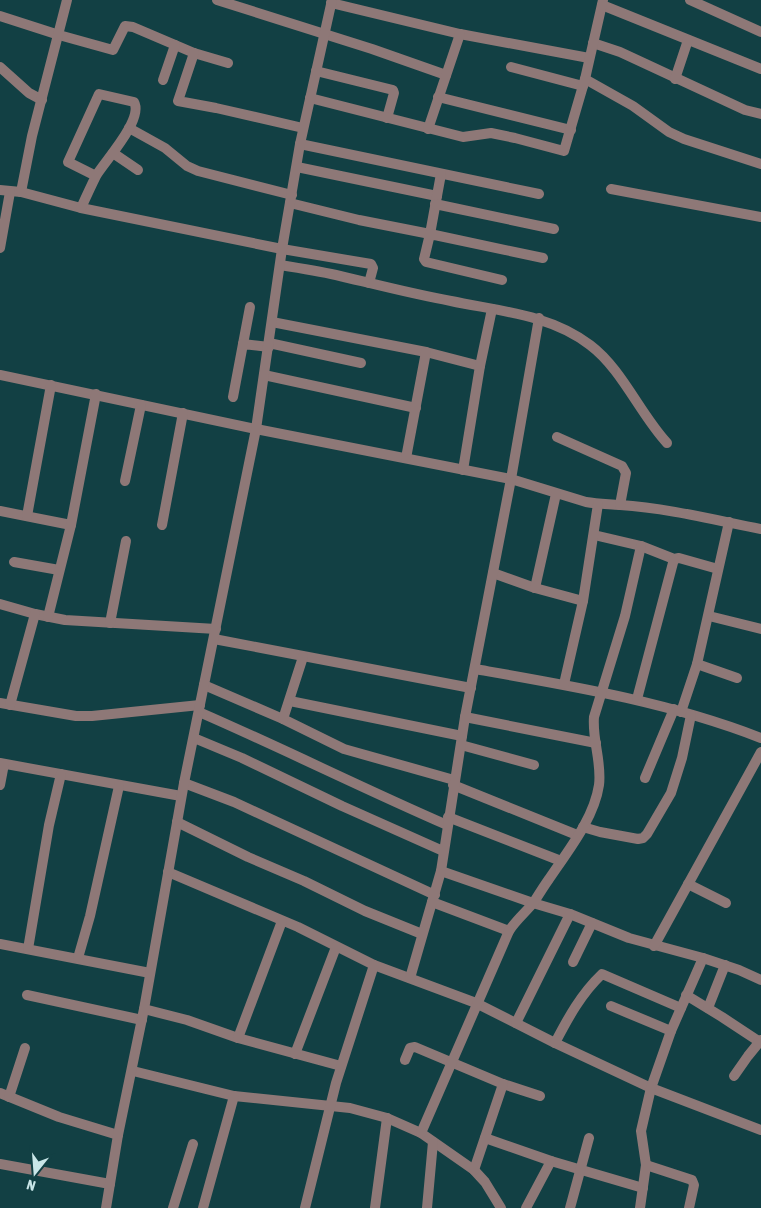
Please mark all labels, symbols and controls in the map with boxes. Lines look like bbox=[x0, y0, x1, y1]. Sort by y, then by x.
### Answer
north arrow bbox=[10, 1148, 60, 1198]
text: N bbox=[25, 1177, 37, 1194]

